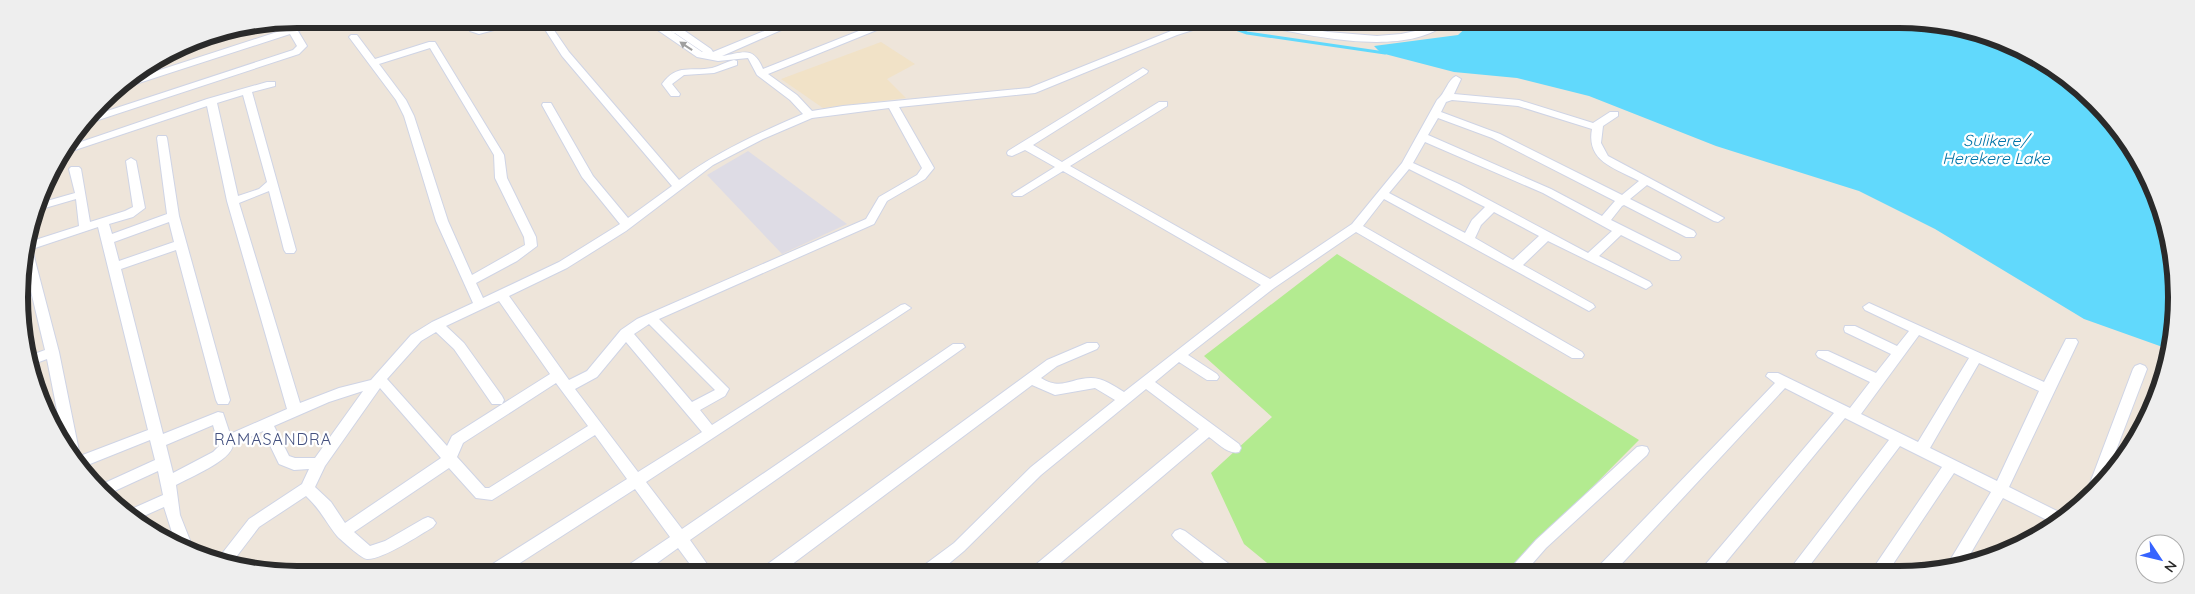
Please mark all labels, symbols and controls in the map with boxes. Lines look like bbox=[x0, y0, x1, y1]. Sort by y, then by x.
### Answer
one-way arrow bbox=[679, 41, 692, 50]
water label: Sulikere/ Herekere Lake bbox=[1942, 130, 2051, 168]
district label: RAMASANDRA bbox=[214, 429, 332, 449]
north arrow bbox=[2135, 534, 2185, 584]
text: N bbox=[2160, 557, 2181, 576]

